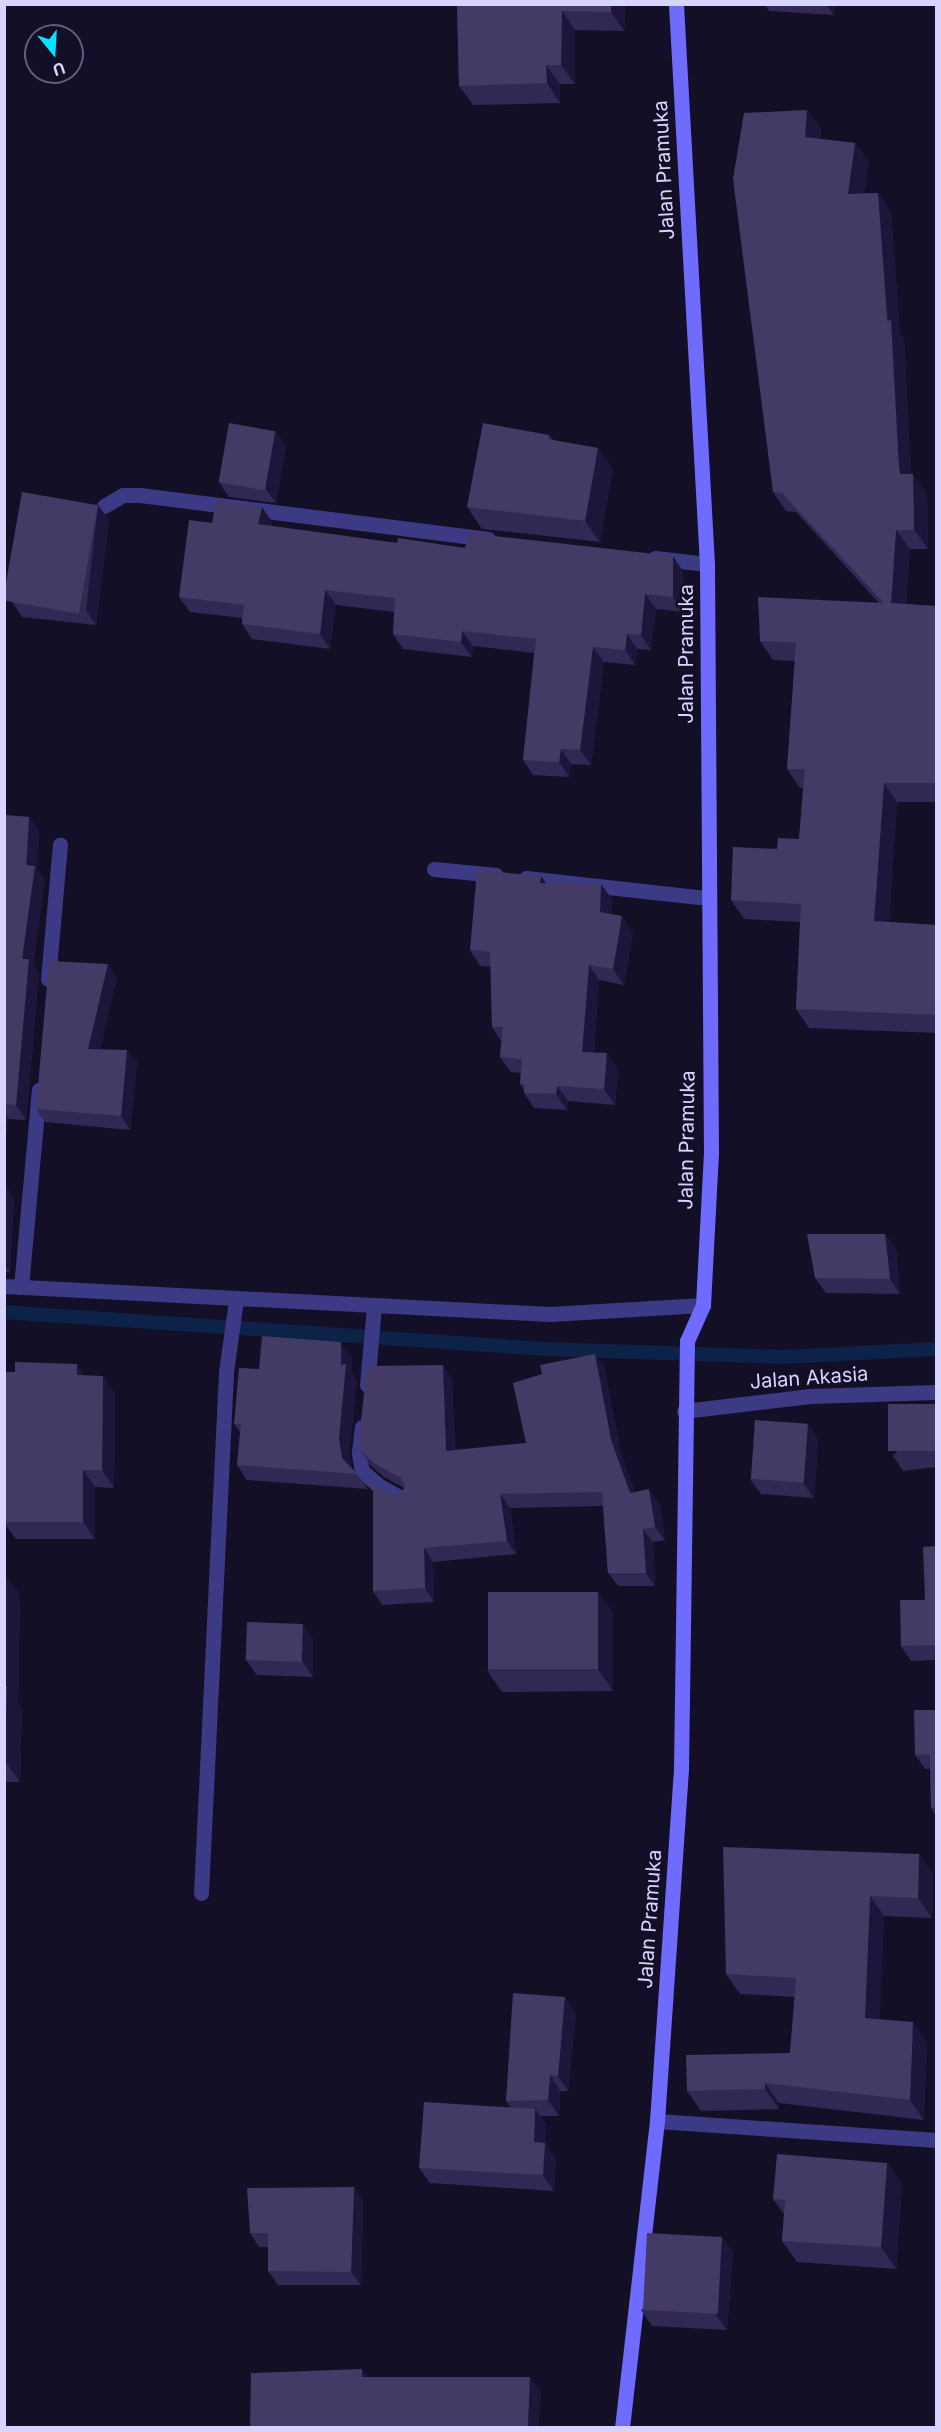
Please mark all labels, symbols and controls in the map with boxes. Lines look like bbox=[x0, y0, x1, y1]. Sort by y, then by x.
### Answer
north arrow bbox=[24, 24, 84, 84]
text: U bbox=[50, 58, 68, 81]
street label: Jalan Pramuka bbox=[648, 100, 680, 240]
street label: Jalan Pramuka bbox=[674, 584, 698, 724]
street label: Jalan Pramuka bbox=[674, 1070, 700, 1210]
street label: Jalan Akasia bbox=[749, 1362, 869, 1394]
street label: Jalan Pramuka bbox=[633, 1849, 667, 1989]

